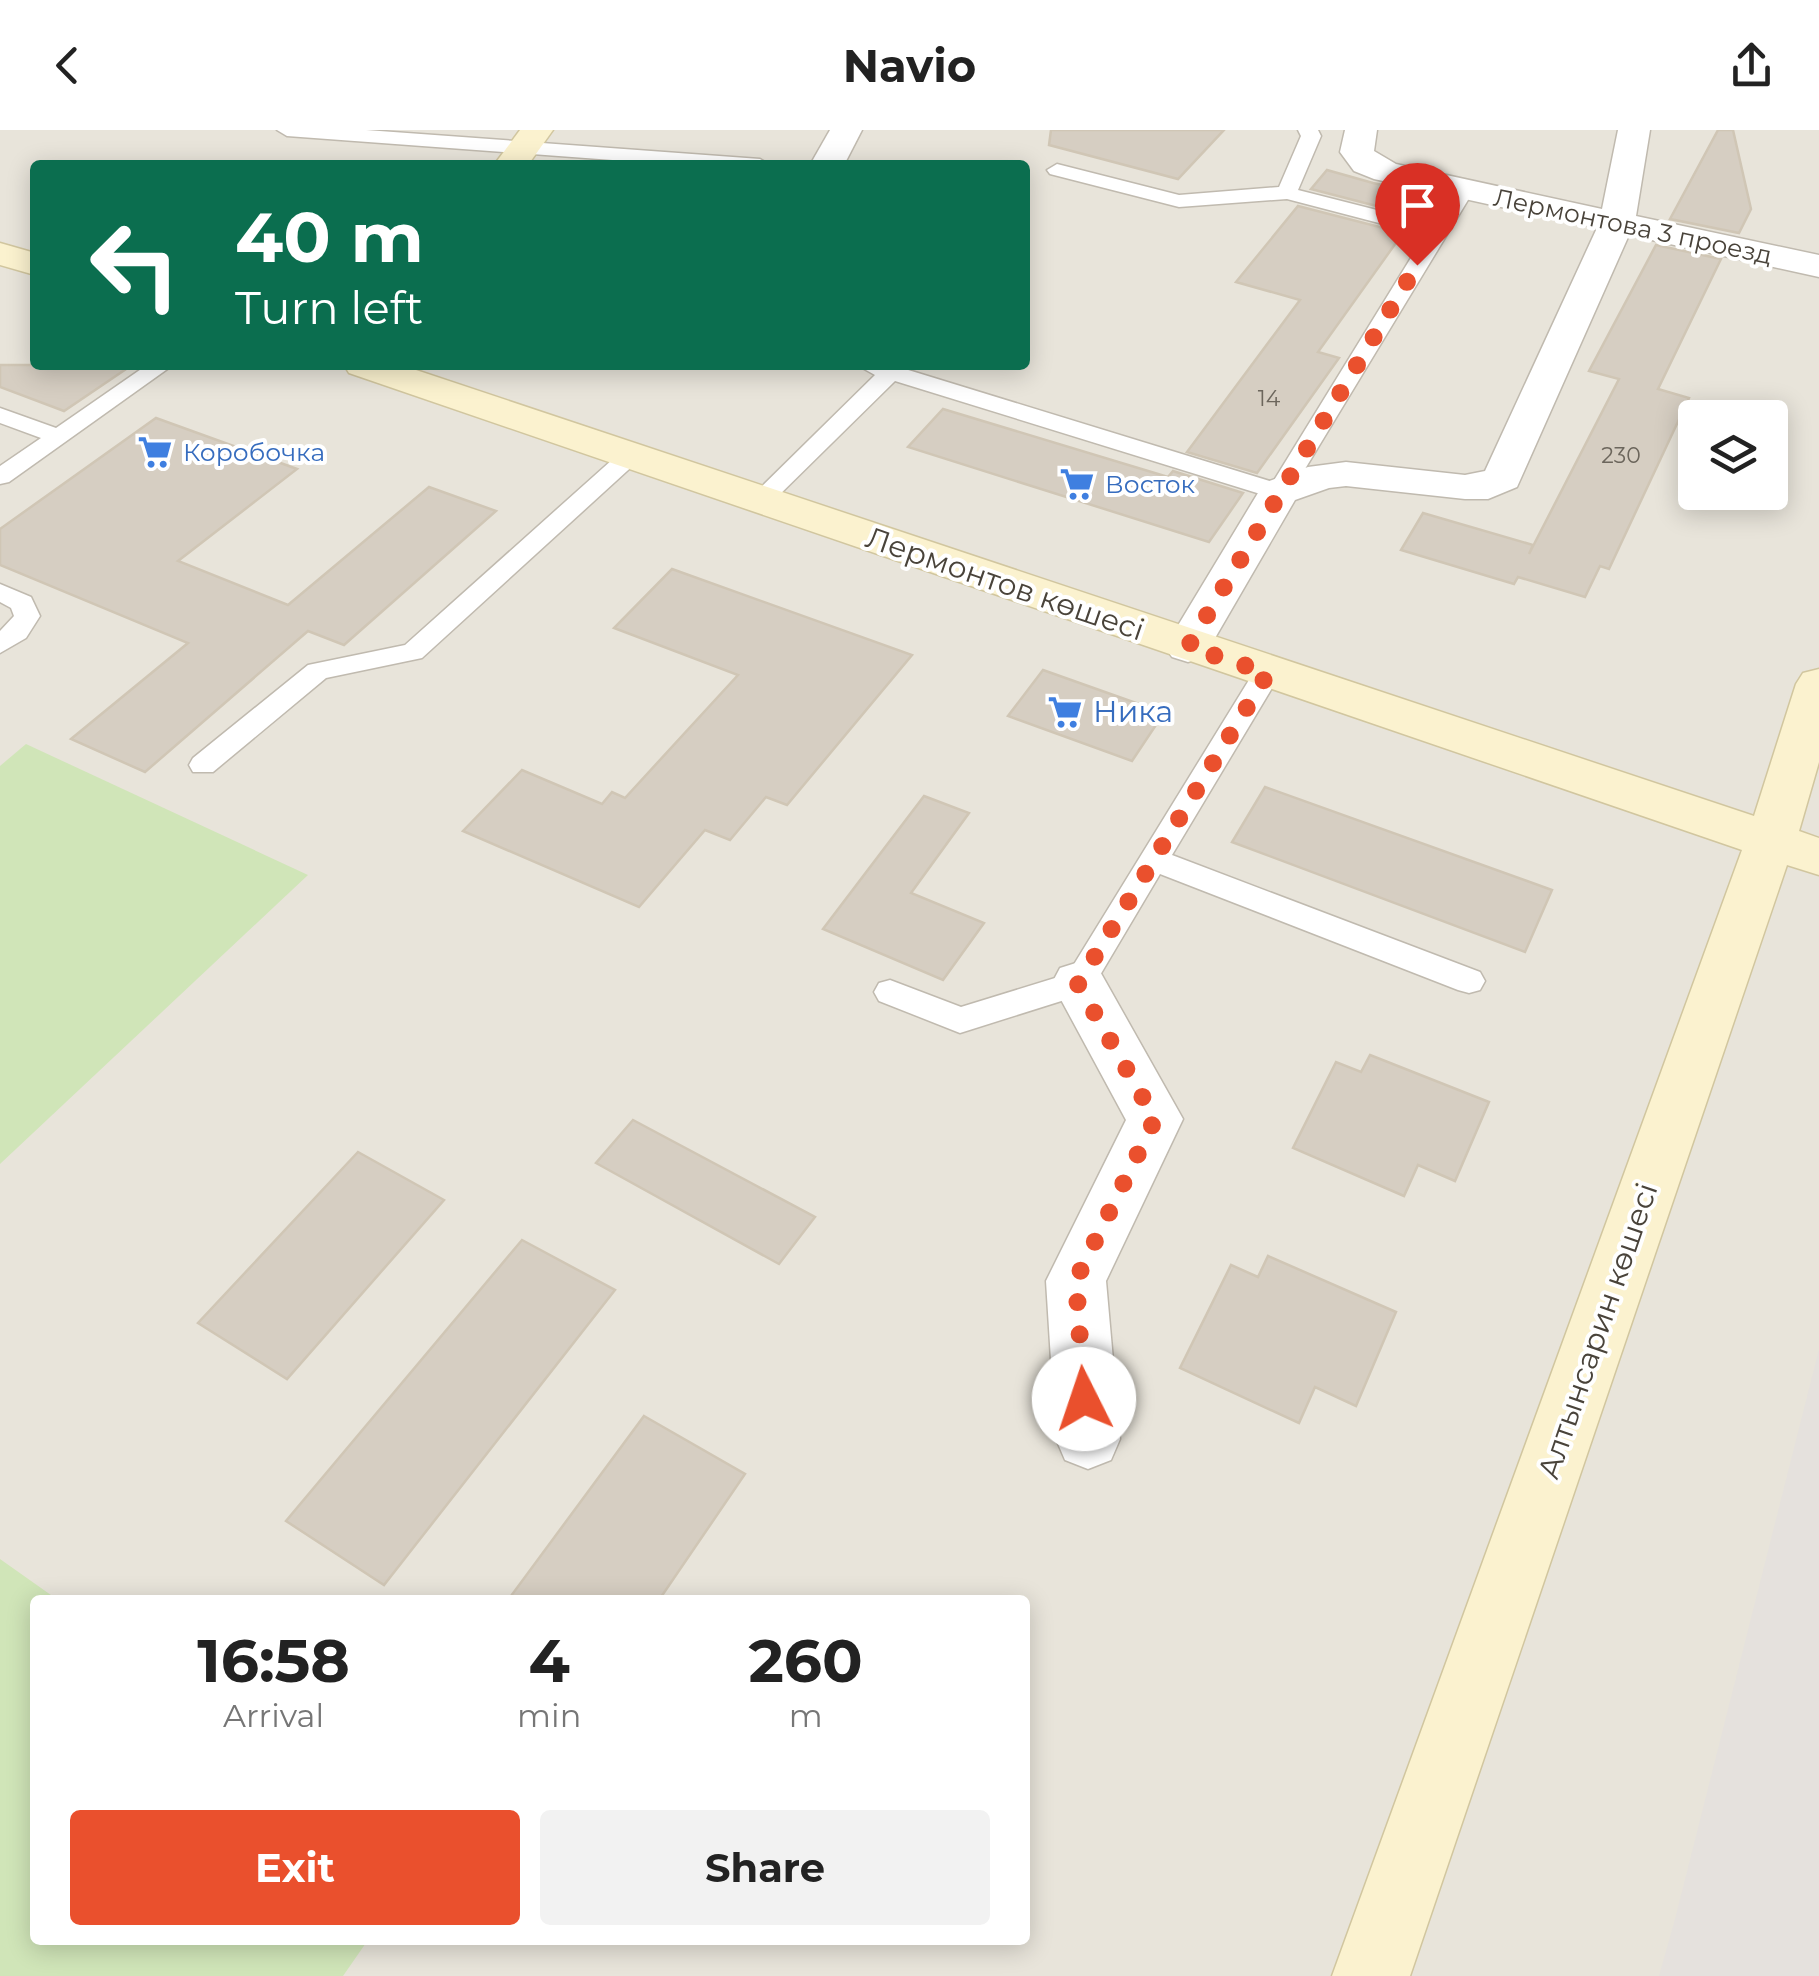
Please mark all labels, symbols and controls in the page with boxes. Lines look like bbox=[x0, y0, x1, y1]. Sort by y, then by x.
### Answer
icon: back bbox=[40, 38, 95, 93]
text: Navio bbox=[843, 38, 976, 93]
icon: share bbox=[1724, 38, 1779, 93]
pin bbox=[1375, 163, 1460, 266]
icon: arrive bbox=[1390, 178, 1445, 233]
street label: Лермонтова 3 проезд bbox=[1491, 182, 1775, 270]
text: 40 m bbox=[235, 194, 424, 280]
icon: left bbox=[70, 200, 200, 330]
text: Turn left bbox=[235, 280, 423, 335]
house number: 14 bbox=[1258, 385, 1281, 412]
map controls bbox=[1678, 400, 1788, 510]
button: layers bbox=[1678, 400, 1788, 510]
supermarket icon: Коробочка bbox=[136, 433, 174, 471]
place label: Коробочка bbox=[183, 437, 325, 467]
house number: 230 bbox=[1601, 442, 1641, 469]
supermarket icon: Восток bbox=[1058, 465, 1096, 503]
place label: Восток bbox=[1105, 469, 1196, 499]
street label: Лермонтов көшесі bbox=[861, 519, 1149, 649]
supermarket icon: Ника bbox=[1046, 693, 1084, 731]
place label: Ника bbox=[1093, 693, 1173, 730]
street label: Алтынсарин көшесі bbox=[1530, 1178, 1666, 1484]
position arrow bbox=[1032, 1347, 1136, 1451]
text: 16:58 bbox=[197, 1624, 350, 1697]
text: 4 bbox=[529, 1624, 570, 1697]
text: 260 bbox=[748, 1624, 863, 1697]
text: Arrival bbox=[223, 1696, 324, 1735]
text: min bbox=[517, 1696, 581, 1735]
text: m bbox=[789, 1696, 823, 1735]
button: Exit bbox=[70, 1810, 520, 1925]
button: Share bbox=[540, 1810, 990, 1925]

